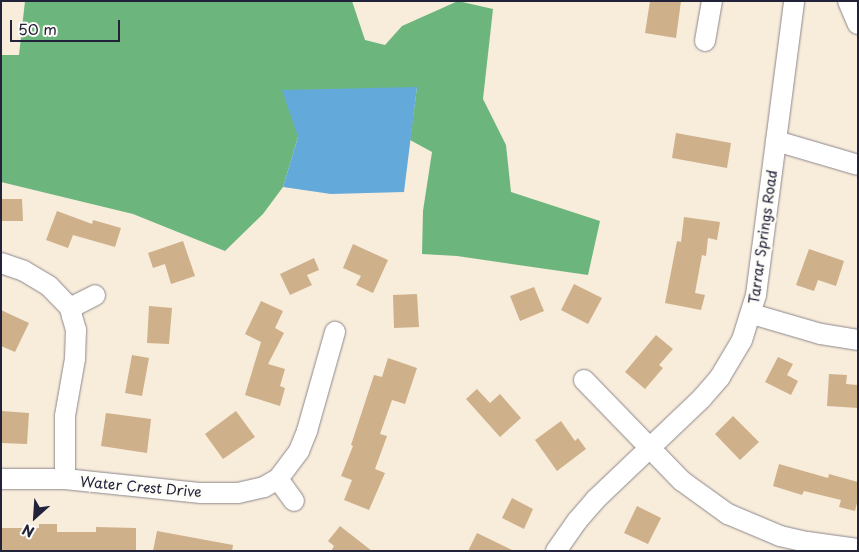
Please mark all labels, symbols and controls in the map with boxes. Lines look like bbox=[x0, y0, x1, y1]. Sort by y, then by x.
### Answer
scale bar bbox=[12, 10, 122, 42]
text: 50 m bbox=[18, 17, 57, 40]
street label: Tarrar Springs Road bbox=[745, 168, 781, 306]
street label: Water Crest Drive bbox=[79, 473, 203, 501]
north arrow bbox=[10, 492, 60, 542]
text: N bbox=[19, 519, 38, 543]

